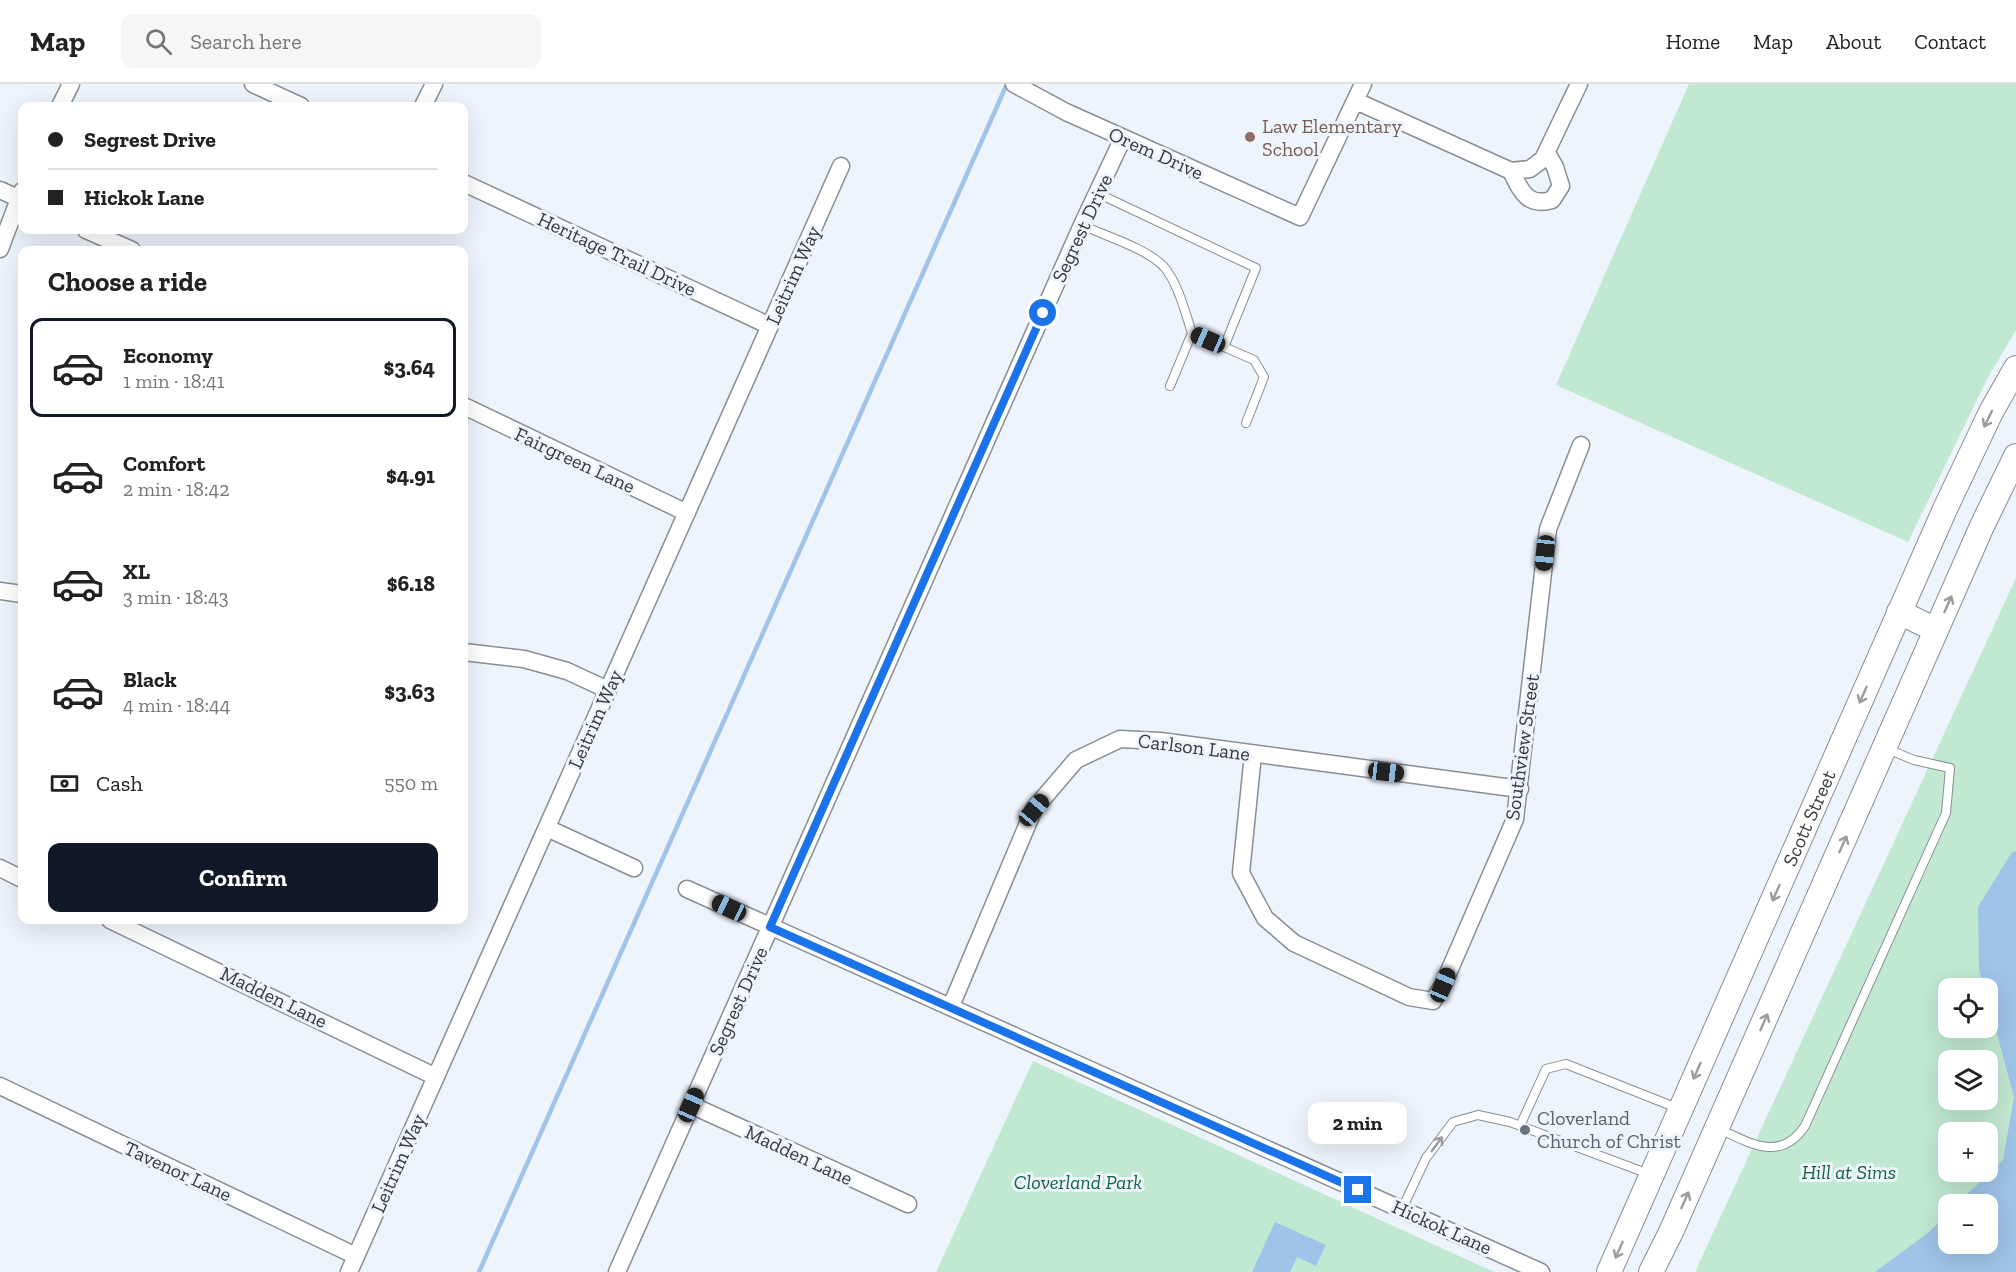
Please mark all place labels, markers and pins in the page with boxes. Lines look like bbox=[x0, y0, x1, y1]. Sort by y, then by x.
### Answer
place label: Law Elementary School bbox=[1262, 114, 1403, 161]
marker: Law Elementary School bbox=[1243, 130, 1257, 144]
place label: Cloverland Church of Christ bbox=[1537, 1106, 1682, 1153]
marker: Cloverland Church of Christ bbox=[1518, 1123, 1532, 1137]

